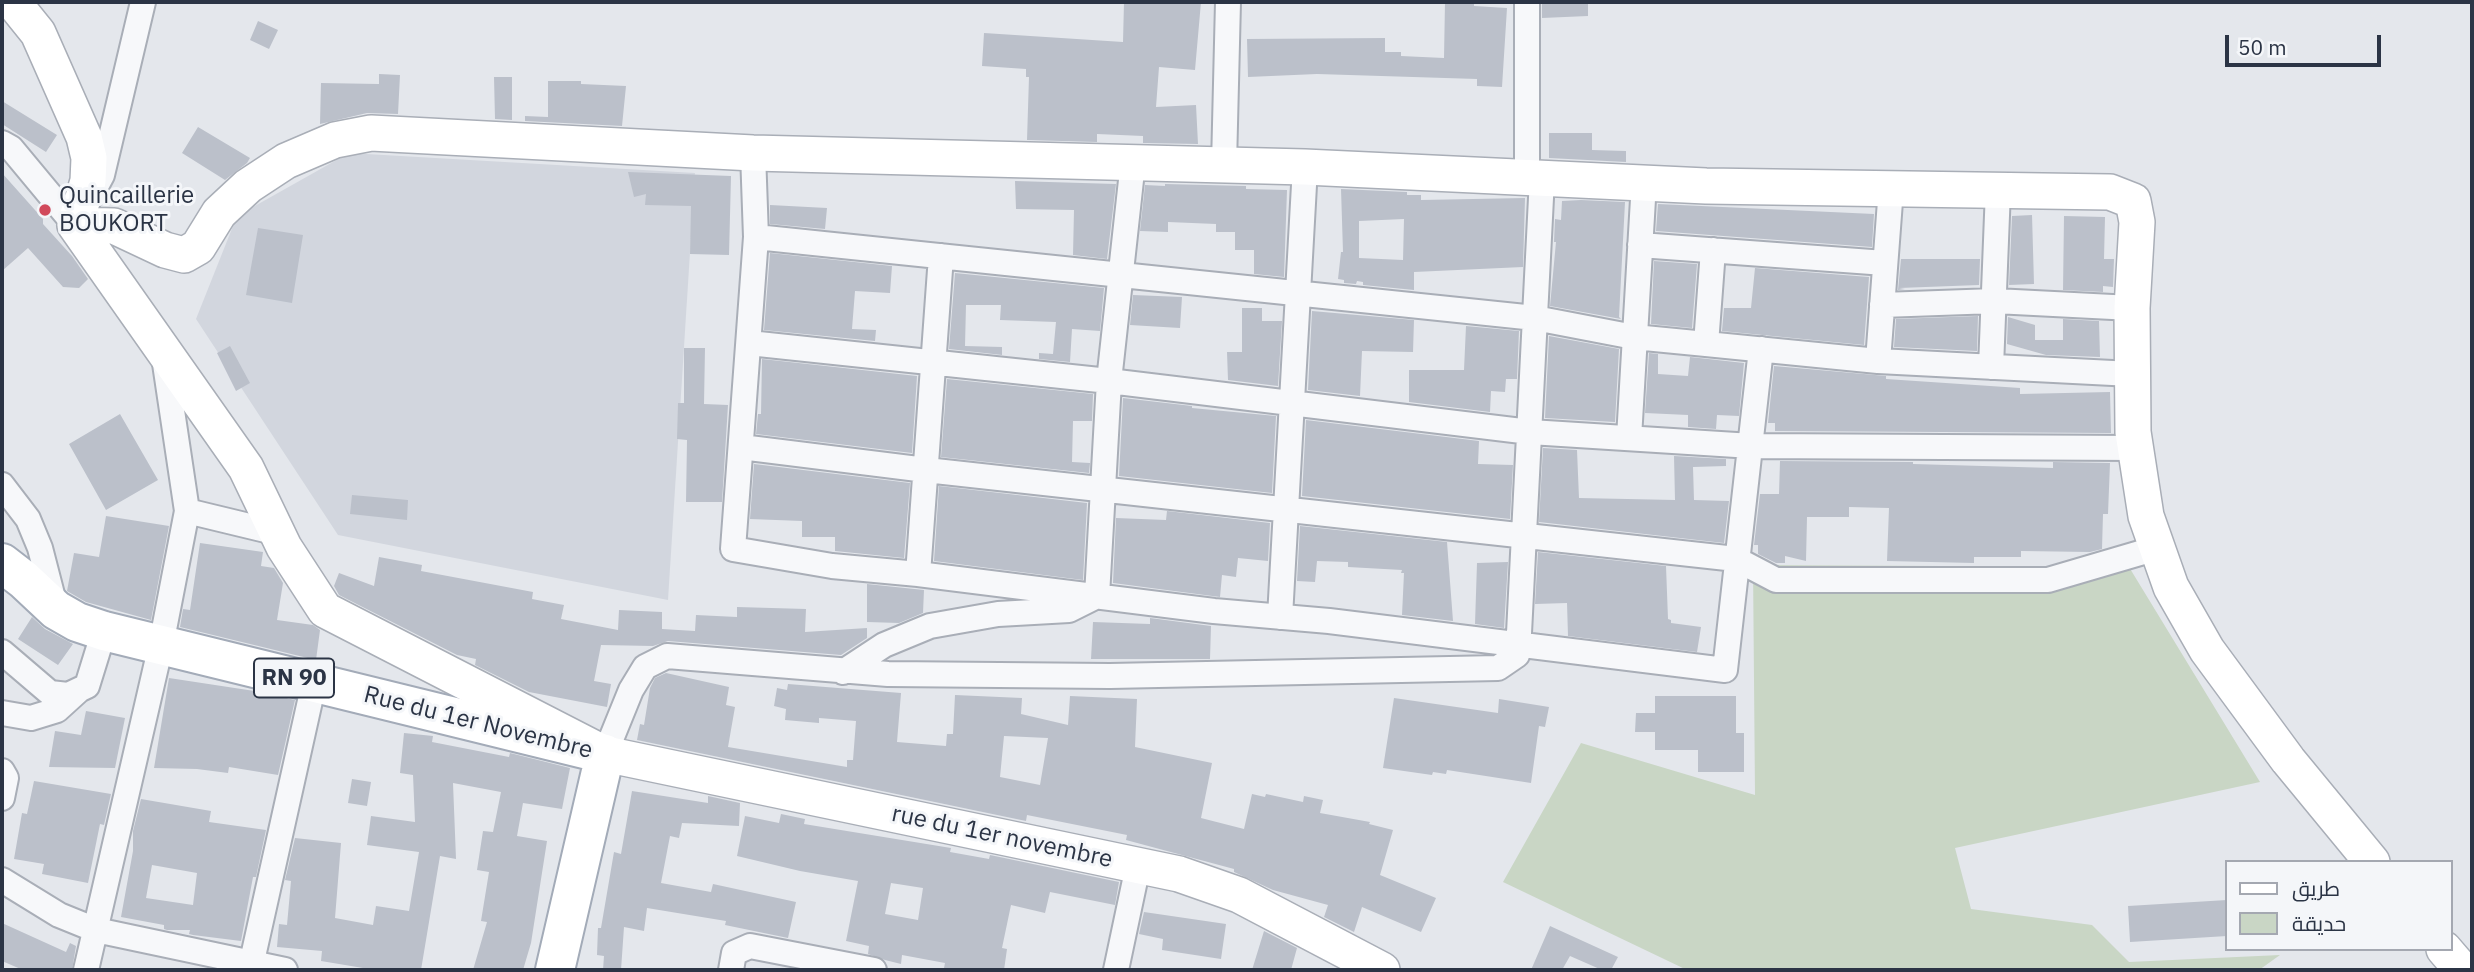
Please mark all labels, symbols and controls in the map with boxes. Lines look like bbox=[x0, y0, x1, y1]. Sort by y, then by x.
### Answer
scale bar bbox=[2229, 21, 2385, 65]
text: 50 m bbox=[2238, 33, 2287, 61]
place label: Quincaillerie BOUKORT bbox=[59, 182, 194, 238]
marker: Quincaillerie BOUKORT bbox=[37, 202, 53, 218]
road number: RN 90 bbox=[254, 658, 334, 698]
street label: Rue du 1er Novembre bbox=[361, 681, 595, 765]
street label: rue du 1er novembre bbox=[889, 800, 1115, 874]
legend bbox=[2226, 860, 2453, 951]
text: طريق bbox=[2292, 874, 2340, 902]
text: حديقة bbox=[2292, 909, 2346, 937]

